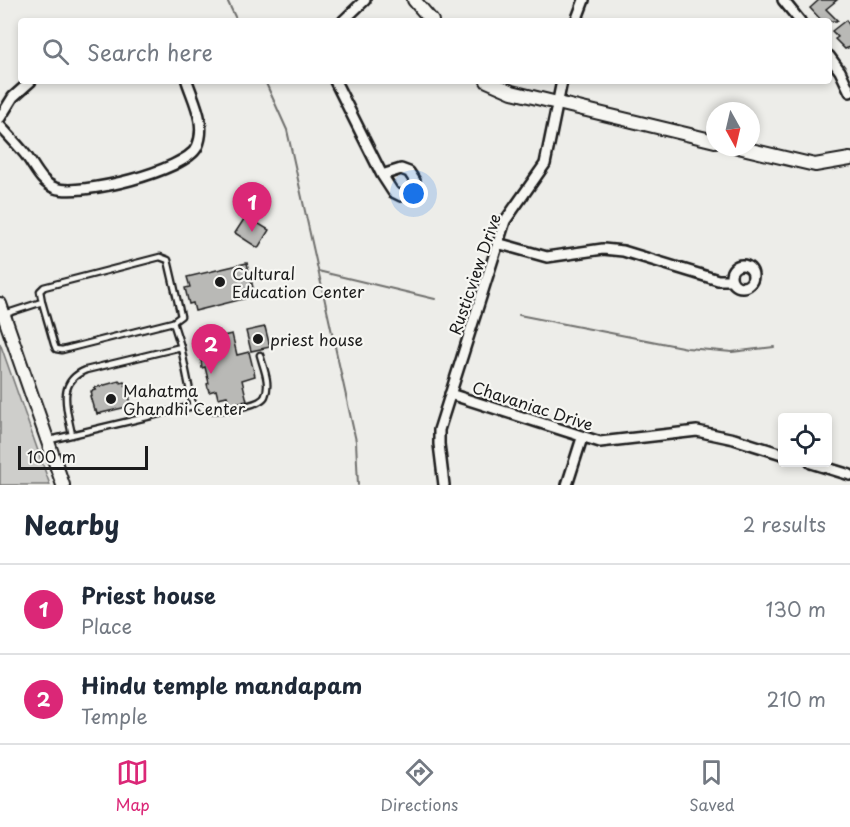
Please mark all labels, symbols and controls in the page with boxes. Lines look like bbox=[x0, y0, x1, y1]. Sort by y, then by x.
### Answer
search box bbox=[18, 18, 832, 84]
icon: search bbox=[39, 35, 72, 68]
text: Search here bbox=[87, 35, 213, 68]
north arrow bbox=[706, 102, 760, 156]
your location bbox=[399, 179, 428, 208]
pin: 1 bbox=[232, 182, 272, 232]
street label: Rusticview Drive bbox=[442, 210, 506, 338]
place label: Cultural Education Center bbox=[232, 261, 365, 303]
marker: Cultural Education Center bbox=[213, 275, 227, 289]
pin: 2 bbox=[192, 324, 230, 374]
place label: priest house bbox=[270, 327, 364, 351]
marker: priest house bbox=[251, 332, 265, 346]
street label: Chavaniac Drive bbox=[469, 374, 597, 436]
place label: Mahatma Ghandhi Center bbox=[123, 378, 246, 420]
marker: Mahatma Ghandhi Center bbox=[104, 392, 118, 406]
map controls bbox=[778, 413, 832, 467]
button: locate bbox=[778, 413, 832, 467]
scale bar bbox=[18, 443, 148, 471]
text: 100 m bbox=[27, 444, 76, 468]
text: Nearby bbox=[24, 505, 119, 544]
text: 2 results bbox=[743, 509, 826, 539]
text: Priest house bbox=[81, 578, 216, 611]
text: 1 bbox=[39, 594, 48, 624]
text: 130 m bbox=[766, 594, 826, 624]
text: Place bbox=[81, 611, 132, 641]
text: Hindu temple mandapam bbox=[81, 668, 362, 701]
text: 2 bbox=[36, 684, 51, 714]
text: 210 m bbox=[767, 684, 826, 714]
text: Temple bbox=[81, 701, 148, 731]
tab: Map bbox=[115, 756, 150, 816]
tab: Directions bbox=[380, 756, 458, 816]
tab: Saved bbox=[689, 756, 735, 816]

